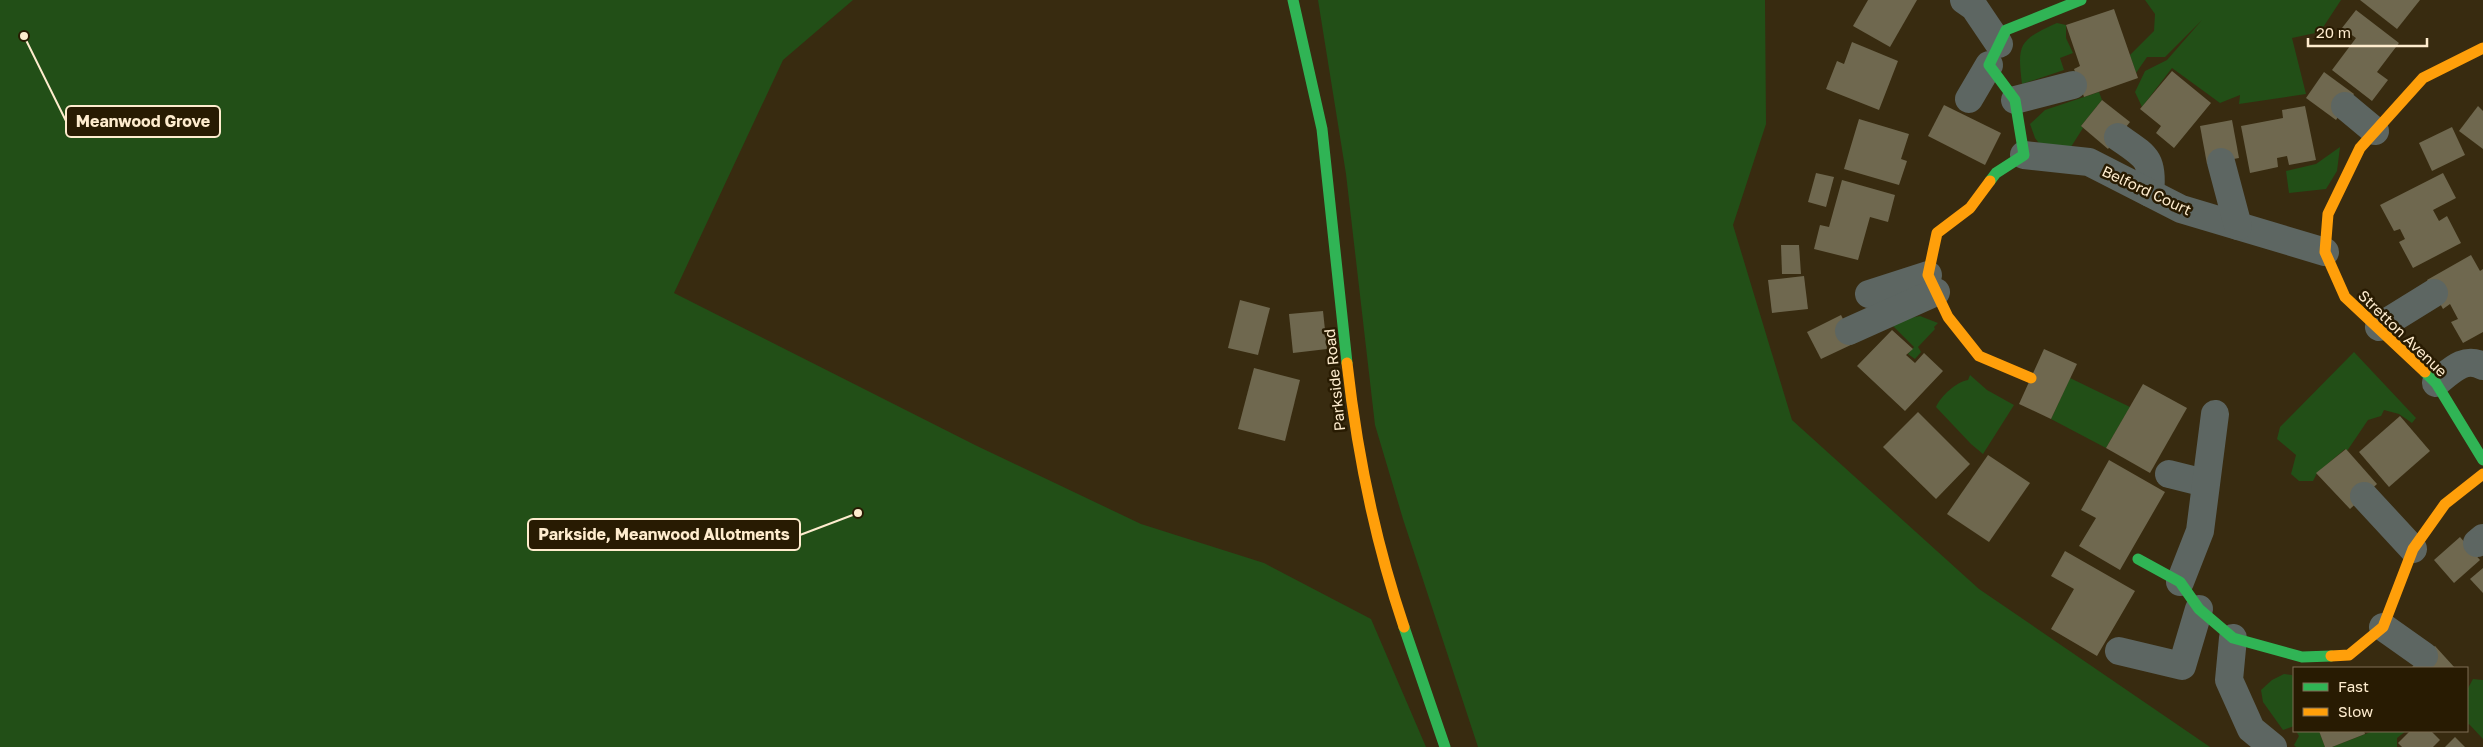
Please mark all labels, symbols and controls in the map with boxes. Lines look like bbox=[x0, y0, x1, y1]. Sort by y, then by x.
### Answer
scale bar bbox=[2308, 15, 2427, 47]
text: 20 m bbox=[2316, 23, 2351, 41]
callout: Meanwood Grove bbox=[66, 106, 220, 137]
text: Meanwood Grove bbox=[76, 111, 210, 131]
street label: Belford Court bbox=[2099, 161, 2195, 219]
street label: Stretton Avenue bbox=[2355, 286, 2451, 380]
street label: Parkside Road bbox=[1320, 328, 1348, 432]
callout: Parkside, Meanwood Allotments bbox=[528, 519, 800, 550]
text: Parkside, Meanwood Allotments bbox=[538, 524, 790, 544]
legend bbox=[2293, 667, 2468, 732]
text: Fast bbox=[2338, 677, 2369, 695]
text: Slow bbox=[2338, 702, 2373, 720]

